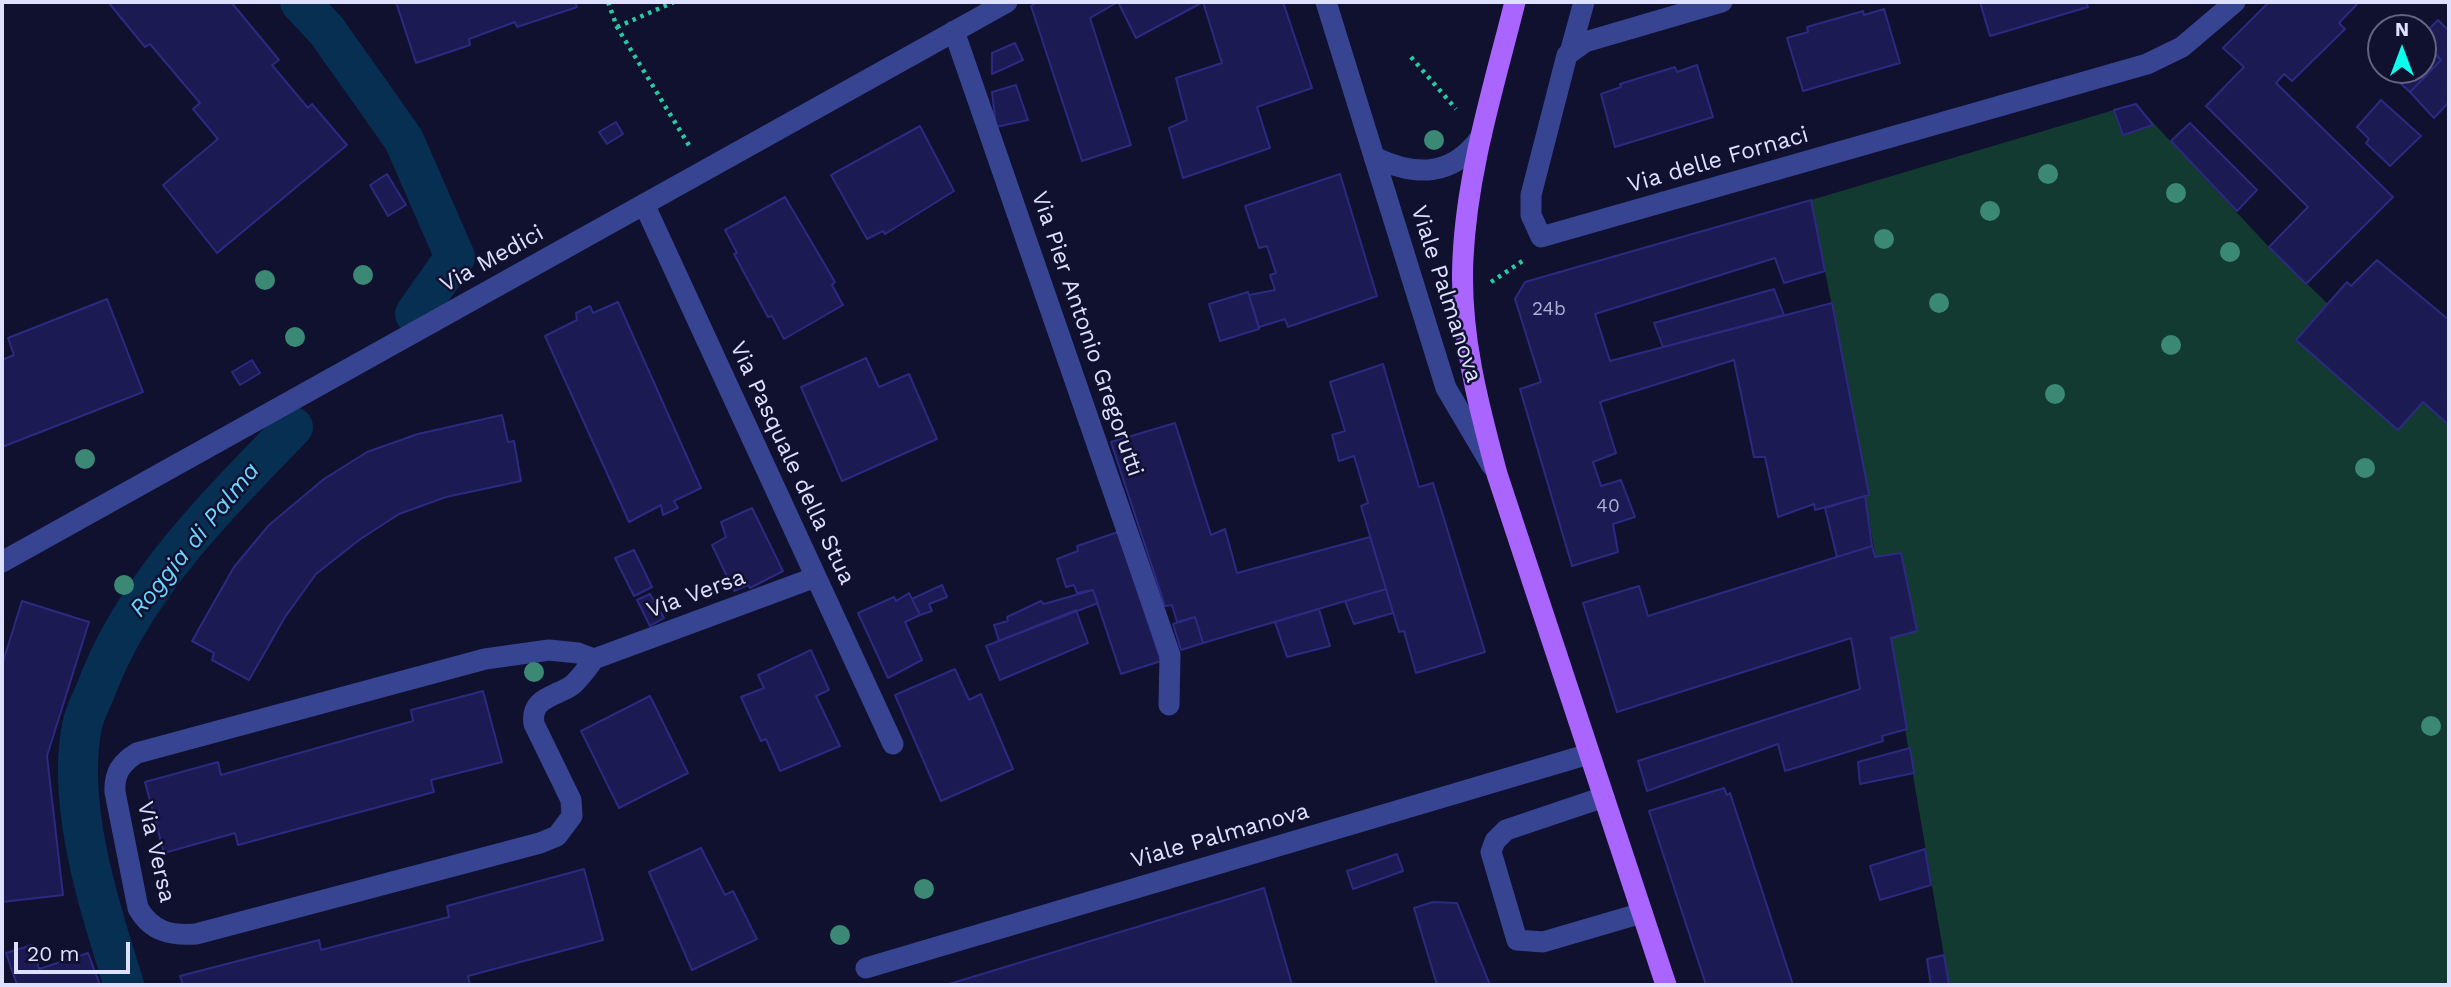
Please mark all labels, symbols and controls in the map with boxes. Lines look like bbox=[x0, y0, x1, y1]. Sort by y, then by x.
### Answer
north arrow bbox=[2367, 14, 2437, 84]
text: N bbox=[2395, 18, 2409, 41]
street label: Via delle Fornaci bbox=[1624, 121, 1812, 199]
street label: Via Pier Antonio Gregorutti bbox=[1025, 188, 1149, 480]
street label: Viale Palmanova bbox=[1404, 202, 1488, 386]
street label: Via Medici bbox=[435, 219, 549, 299]
house number: 24b bbox=[1532, 298, 1566, 320]
street label: Via Pasquale della Stua bbox=[723, 337, 861, 589]
water label: Roggia di Palma bbox=[124, 457, 266, 623]
house number: 40 bbox=[1596, 495, 1620, 517]
street label: Via Versa bbox=[643, 563, 749, 625]
street label: Viale Palmanova bbox=[1128, 797, 1312, 875]
street label: Via Versa bbox=[131, 799, 181, 905]
scale bar bbox=[18, 928, 133, 972]
text: 20 m bbox=[27, 941, 79, 966]

